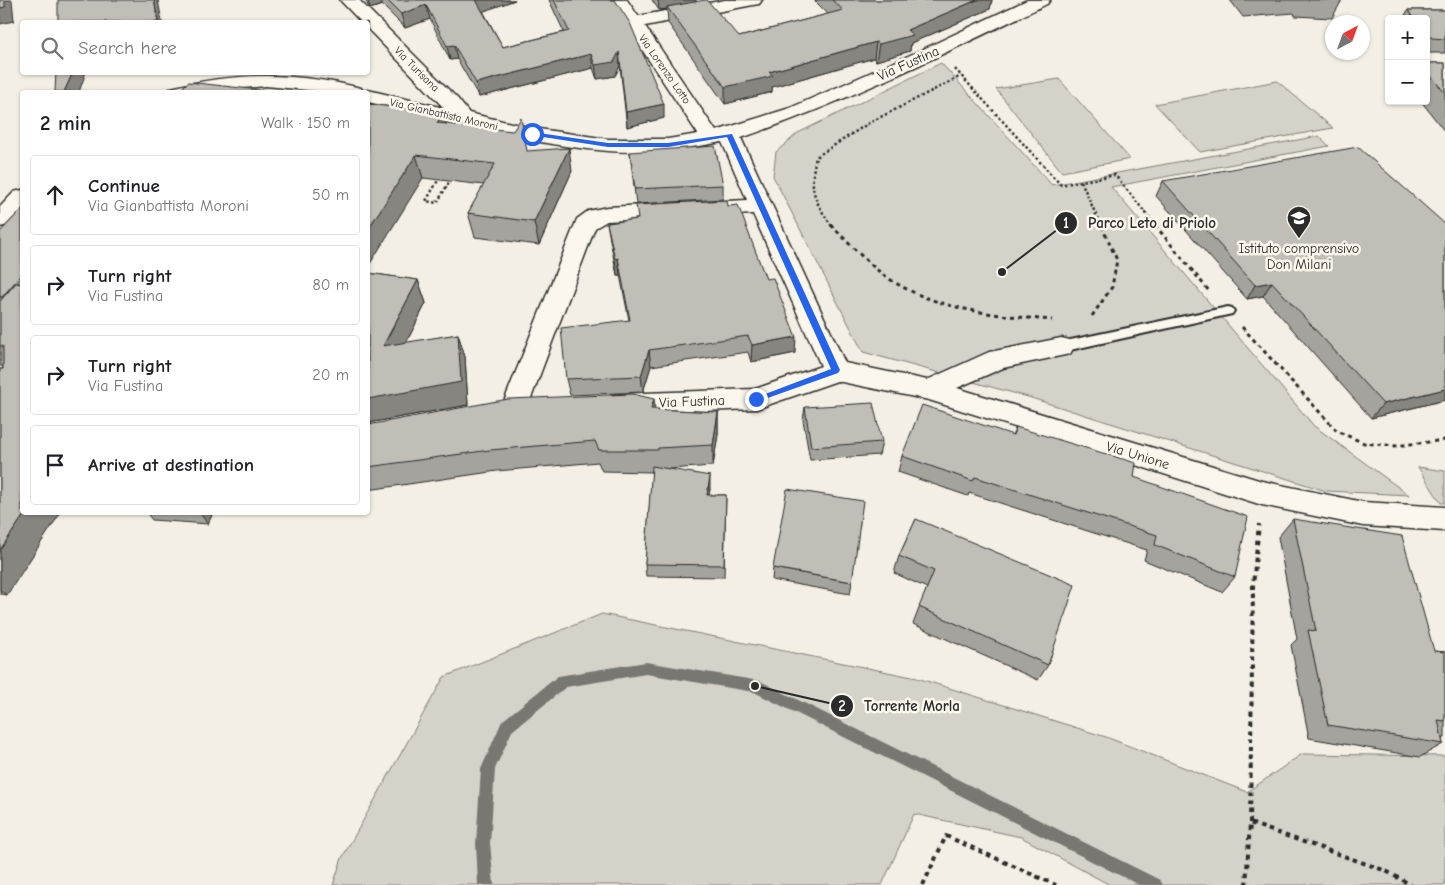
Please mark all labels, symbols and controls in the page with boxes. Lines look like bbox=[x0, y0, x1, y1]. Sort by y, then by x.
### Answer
north arrow bbox=[1325, 15, 1370, 60]
map controls bbox=[1385, 15, 1430, 105]
button: + bbox=[1385, 15, 1430, 60]
search box bbox=[20, 20, 370, 75]
street label: Via Lorenzo Lotto bbox=[636, 32, 693, 107]
icon: search bbox=[38, 34, 66, 62]
text: Search here bbox=[78, 37, 177, 59]
street label: Via Fustina bbox=[875, 42, 942, 85]
street label: Via Turisana bbox=[392, 44, 442, 94]
button: − bbox=[1385, 60, 1430, 105]
street label: Via Gianbattista Moroni bbox=[389, 96, 499, 133]
text: 2 min bbox=[40, 111, 91, 135]
text: Walk · 150 m bbox=[261, 114, 350, 132]
route start bbox=[521, 123, 544, 146]
text: Continue bbox=[88, 175, 160, 197]
icon: ahead bbox=[41, 181, 69, 209]
text: 50 m bbox=[312, 186, 349, 204]
text: Via Gianbattista Moroni bbox=[88, 197, 249, 215]
school or university icon: Istituto comprensivo Don Milani bbox=[1286, 205, 1312, 239]
callout: Parco Leto di Priolo bbox=[1053, 208, 1227, 238]
text: 1 bbox=[1063, 214, 1069, 232]
text: Parco Leto di Priolo bbox=[1088, 214, 1216, 232]
place label: Istituto comprensivo Don Milani bbox=[1239, 240, 1359, 273]
text: Turn right bbox=[88, 265, 172, 287]
icon: right bbox=[41, 271, 69, 299]
text: 80 m bbox=[312, 276, 349, 294]
text: Via Fustina bbox=[88, 287, 163, 305]
text: Turn right bbox=[88, 355, 172, 377]
icon: right bbox=[41, 361, 69, 389]
text: 20 m bbox=[312, 366, 349, 384]
text: Via Fustina bbox=[88, 377, 163, 395]
route end bbox=[745, 388, 768, 411]
street label: Via Fustina bbox=[659, 392, 725, 411]
street label: Via Unione bbox=[1104, 438, 1172, 473]
icon: arrive bbox=[41, 451, 69, 479]
text: Arrive at destination bbox=[88, 454, 254, 476]
callout: Torrente Morla bbox=[829, 691, 970, 721]
text: 2 bbox=[838, 697, 846, 715]
text: Torrente Morla bbox=[864, 697, 960, 715]

